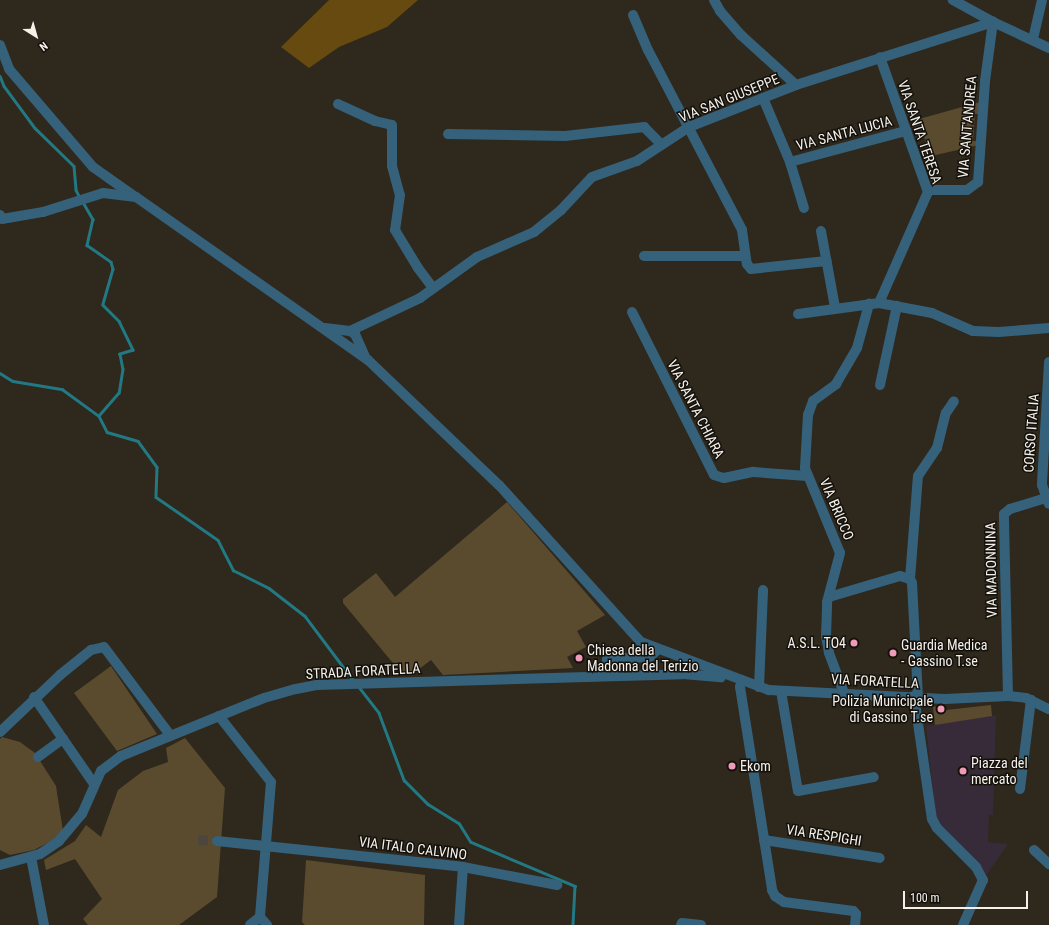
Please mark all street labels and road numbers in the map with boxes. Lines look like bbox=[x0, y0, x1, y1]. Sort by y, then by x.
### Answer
street label: VIA SAN GIUSEPPE bbox=[677, 70, 781, 126]
street label: VIA SANT'ANDREA bbox=[954, 75, 980, 179]
street label: VIA SANTA TERESA bbox=[894, 78, 946, 186]
street label: VIA SANTA LUCIA bbox=[794, 112, 894, 154]
street label: VIA SANTA CHIARA bbox=[664, 357, 728, 461]
street label: CORSO ITALIA bbox=[1020, 393, 1042, 473]
street label: VIA BRICCO bbox=[816, 476, 858, 542]
street label: VIA MADONNINA bbox=[982, 522, 1000, 618]
street label: STRADA FORATELLA bbox=[305, 660, 421, 682]
street label: VIA FORATELLA bbox=[830, 670, 920, 692]
street label: VIA RESPIGHI bbox=[785, 821, 863, 849]
street label: VIA ITALO CALVINO bbox=[358, 833, 468, 863]

